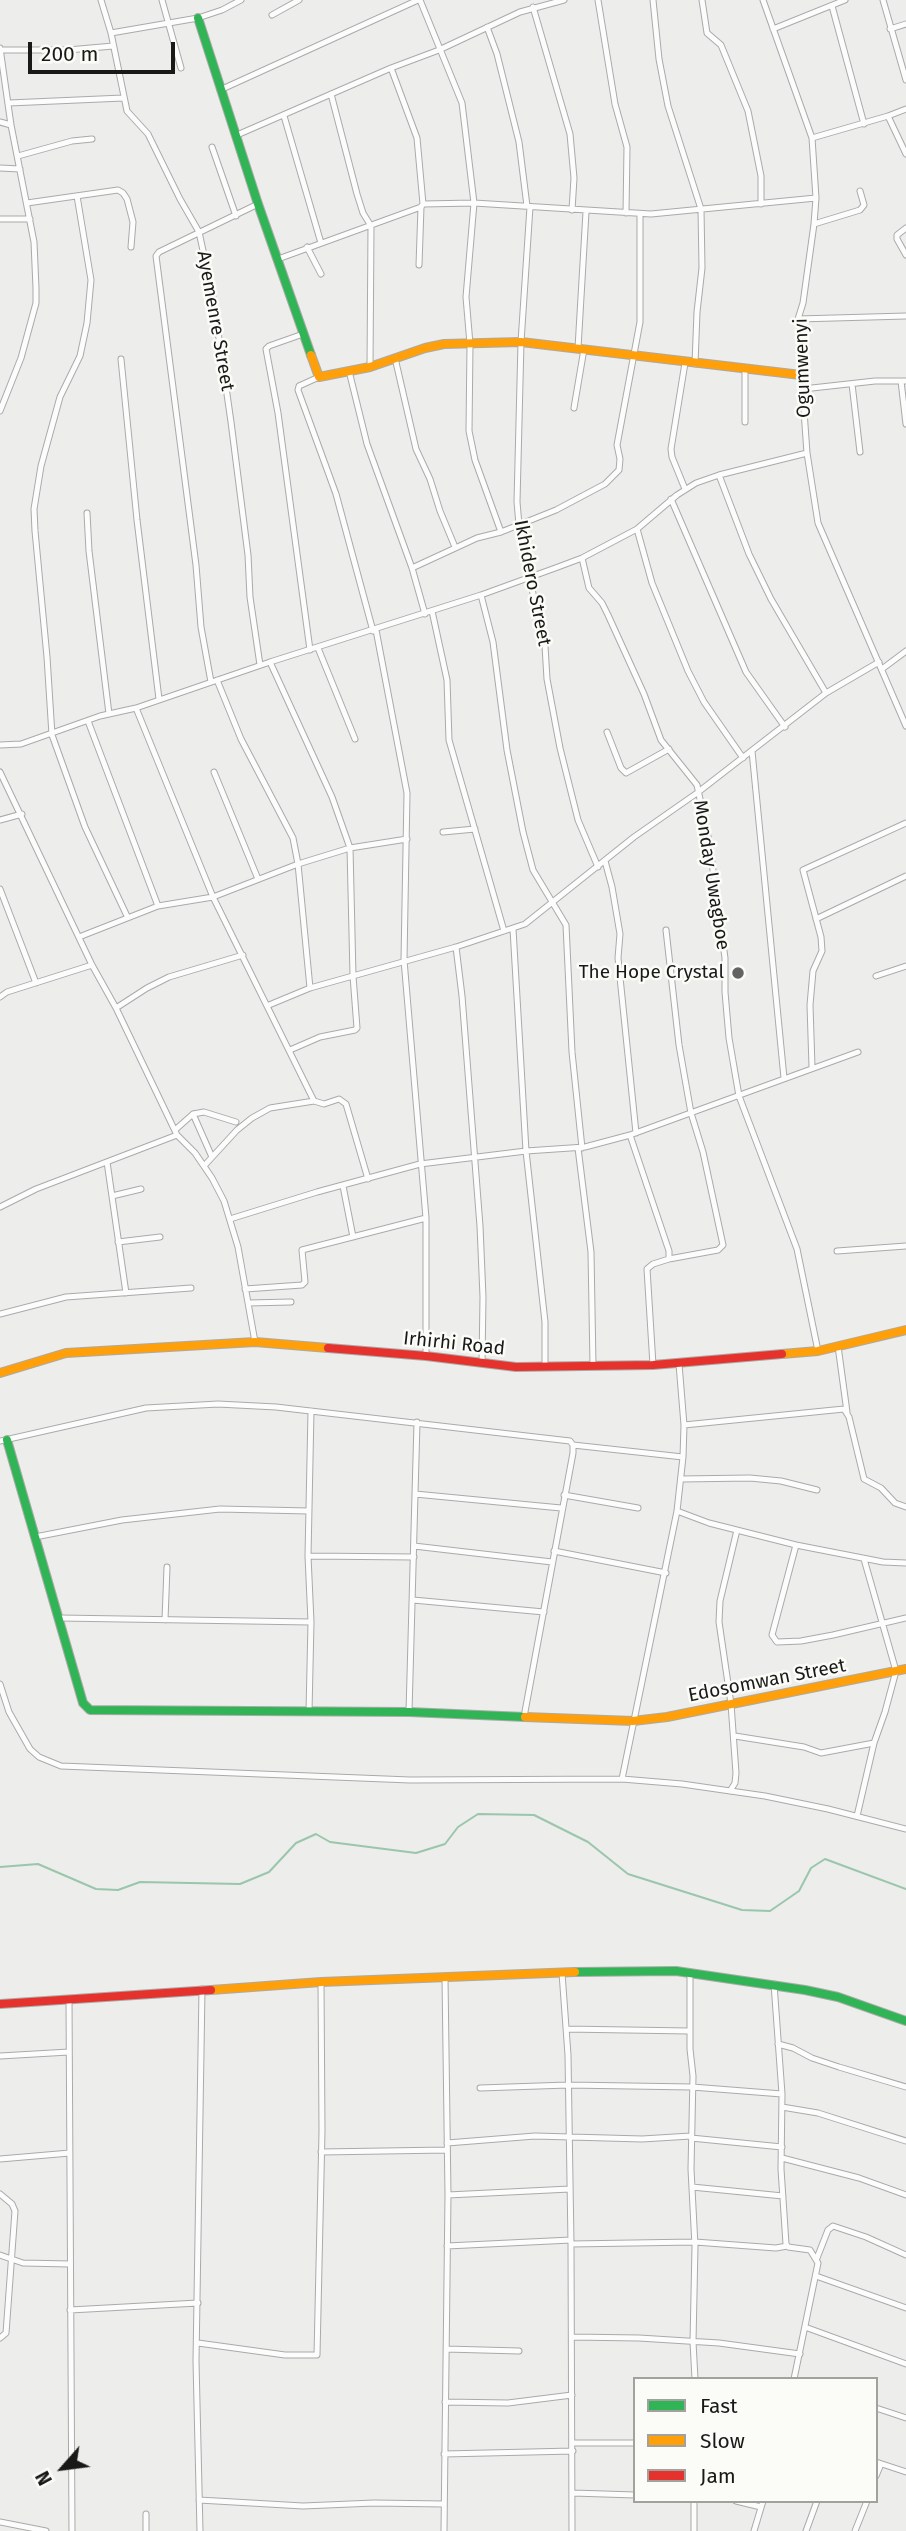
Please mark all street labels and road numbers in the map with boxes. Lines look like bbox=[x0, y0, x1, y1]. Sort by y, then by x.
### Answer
street label: Ayemenre Street bbox=[191, 249, 239, 393]
street label: Ogumwenyi bbox=[790, 318, 816, 418]
street label: Ikhidero Street bbox=[509, 518, 555, 648]
street label: Monday Uwagboe bbox=[688, 798, 734, 952]
street label: Irhirhi Road bbox=[402, 1327, 506, 1361]
street label: Edosomwan Street bbox=[686, 1655, 848, 1707]

